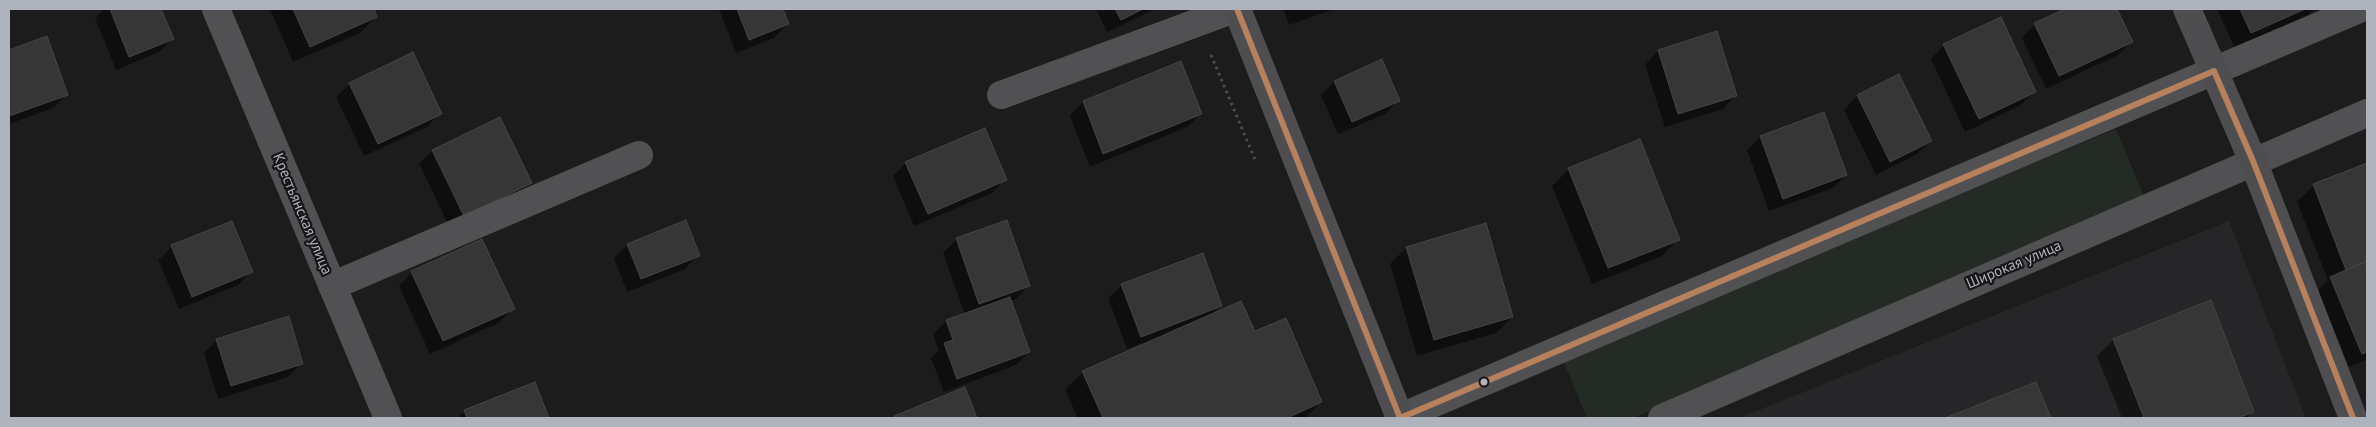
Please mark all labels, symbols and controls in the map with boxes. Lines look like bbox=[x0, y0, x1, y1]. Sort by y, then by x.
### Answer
street label: Крестьянская улица bbox=[268, 151, 336, 277]
street label: Широкая улица bbox=[1964, 237, 2064, 293]
unlabelled marker bbox=[1479, 377, 1489, 387]

